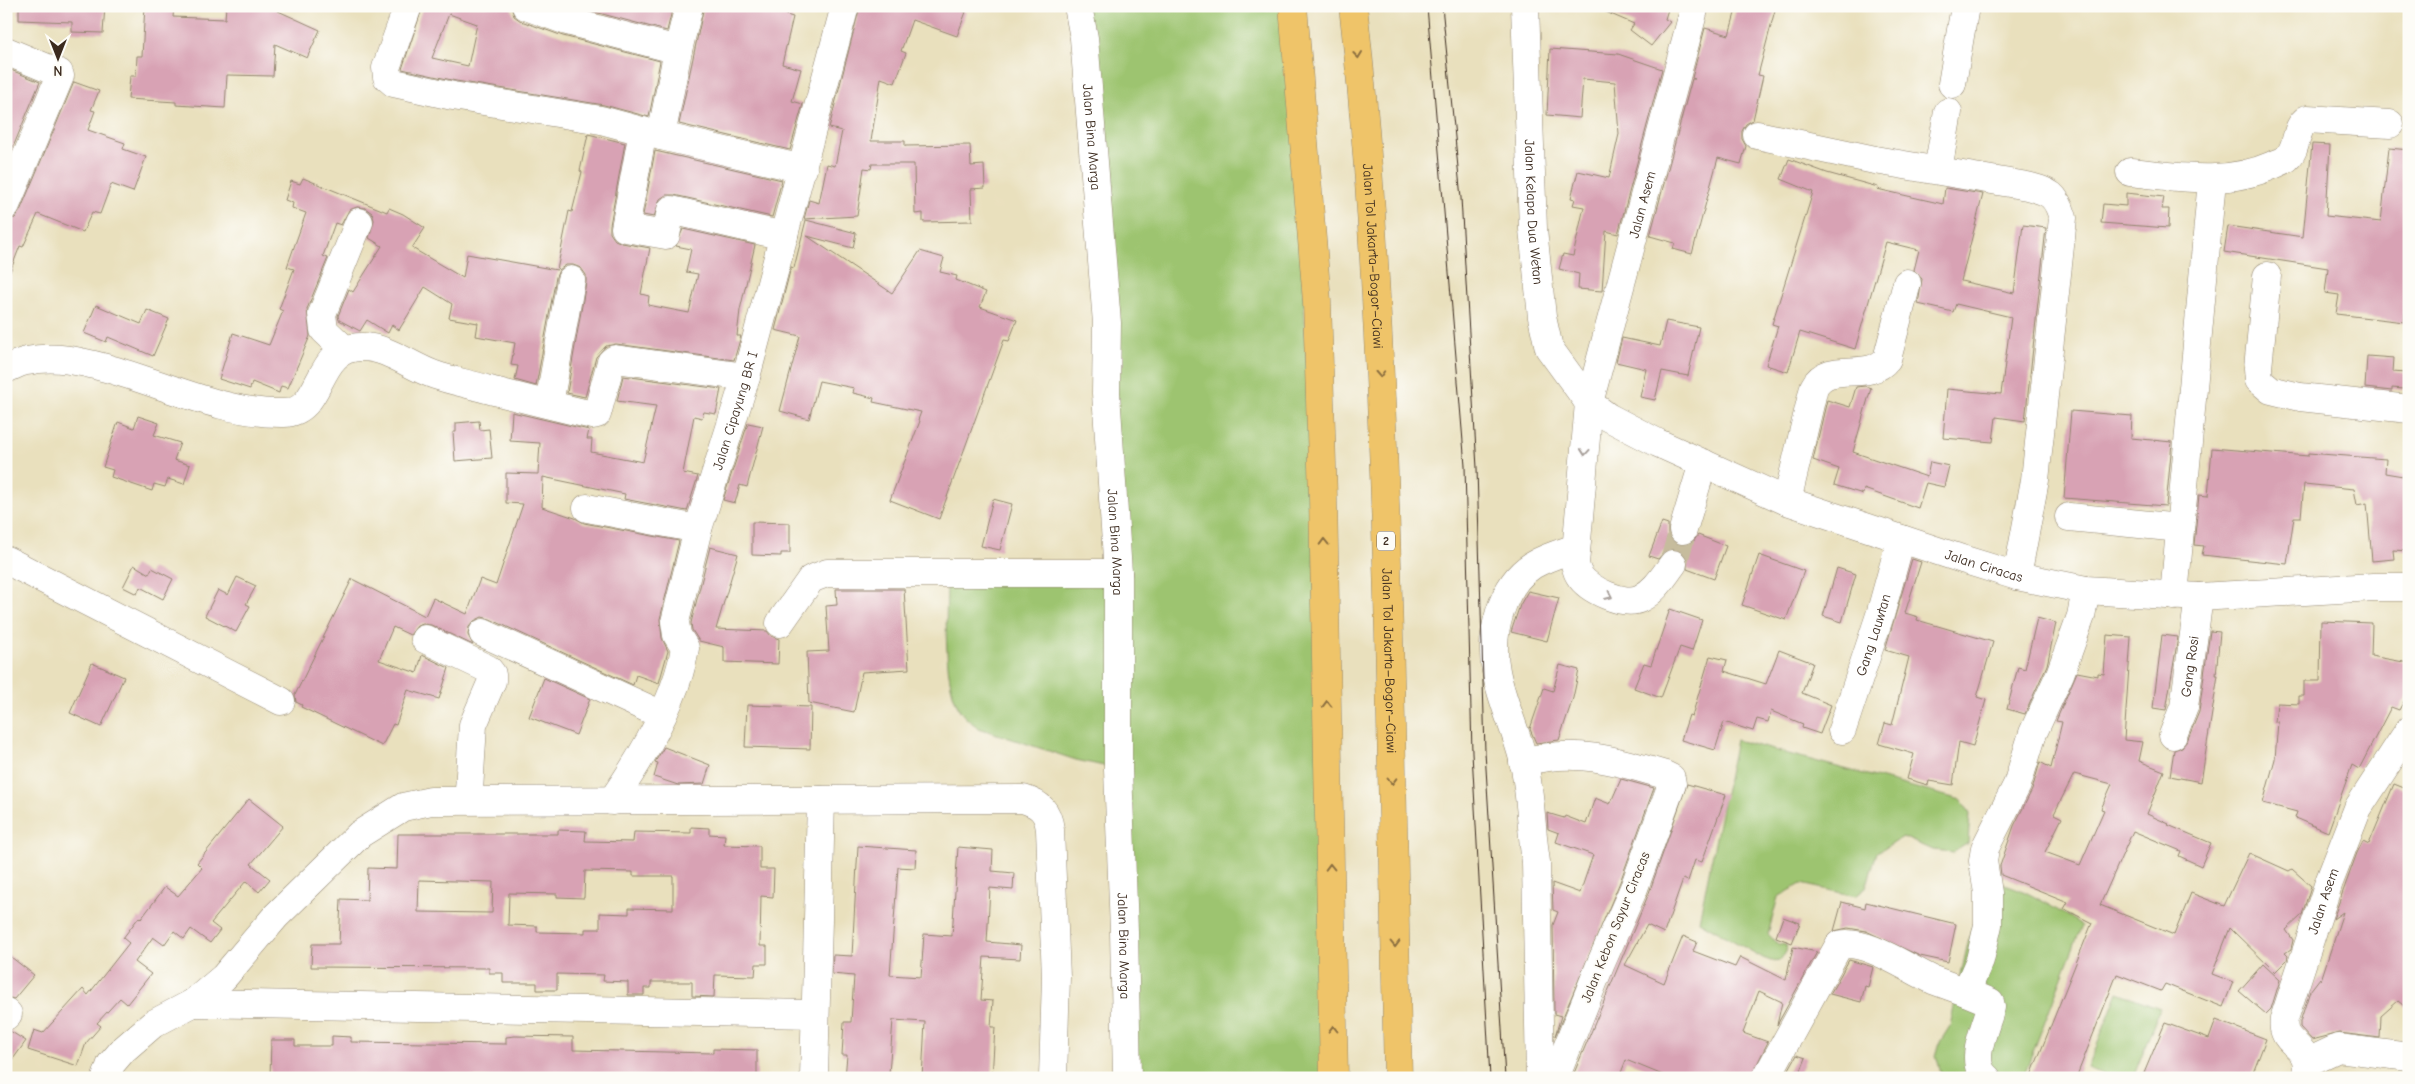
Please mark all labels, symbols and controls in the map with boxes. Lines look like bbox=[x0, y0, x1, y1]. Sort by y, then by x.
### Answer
north arrow bbox=[32, 32, 82, 82]
one-way arrow bbox=[1353, 50, 1363, 59]
text: N bbox=[53, 62, 63, 79]
street label: Jalan Bina Marga bbox=[1079, 83, 1104, 191]
street label: Jalan Kelapa Dua Wetan bbox=[1521, 139, 1547, 285]
street label: Jalan Tol Jakarta–Bogor–Ciawi bbox=[1359, 163, 1387, 349]
street label: Jalan Asem bbox=[1625, 169, 1660, 240]
street label: Jalan Cipayung BR I bbox=[709, 350, 761, 472]
one-way arrow bbox=[1374, 370, 1385, 378]
one-way arrow bbox=[1580, 448, 1591, 456]
street label: Jalan Bina Marga bbox=[1103, 488, 1126, 595]
road number: 2 bbox=[1377, 532, 1395, 550]
one-way arrow bbox=[1319, 537, 1329, 545]
street label: Jalan Ciracas bbox=[1943, 546, 2024, 586]
street label: Jalan Tol Jakarta–Bogor–Ciawi bbox=[1378, 568, 1400, 754]
one-way arrow bbox=[1604, 589, 1613, 600]
street label: Gang Lauwtan bbox=[1852, 592, 1894, 678]
street label: Gang Rosi bbox=[2177, 635, 2203, 698]
one-way arrow bbox=[1322, 700, 1332, 708]
one-way arrow bbox=[1386, 777, 1397, 785]
street label: Jalan Kebon Sayur Ciracas bbox=[1577, 849, 1654, 1005]
one-way arrow bbox=[1325, 862, 1335, 870]
street label: Jalan Asem bbox=[2304, 866, 2343, 937]
street label: Jalan Bina Marga bbox=[1114, 892, 1133, 1000]
one-way arrow bbox=[1390, 940, 1400, 948]
one-way arrow bbox=[1328, 1025, 1339, 1033]

